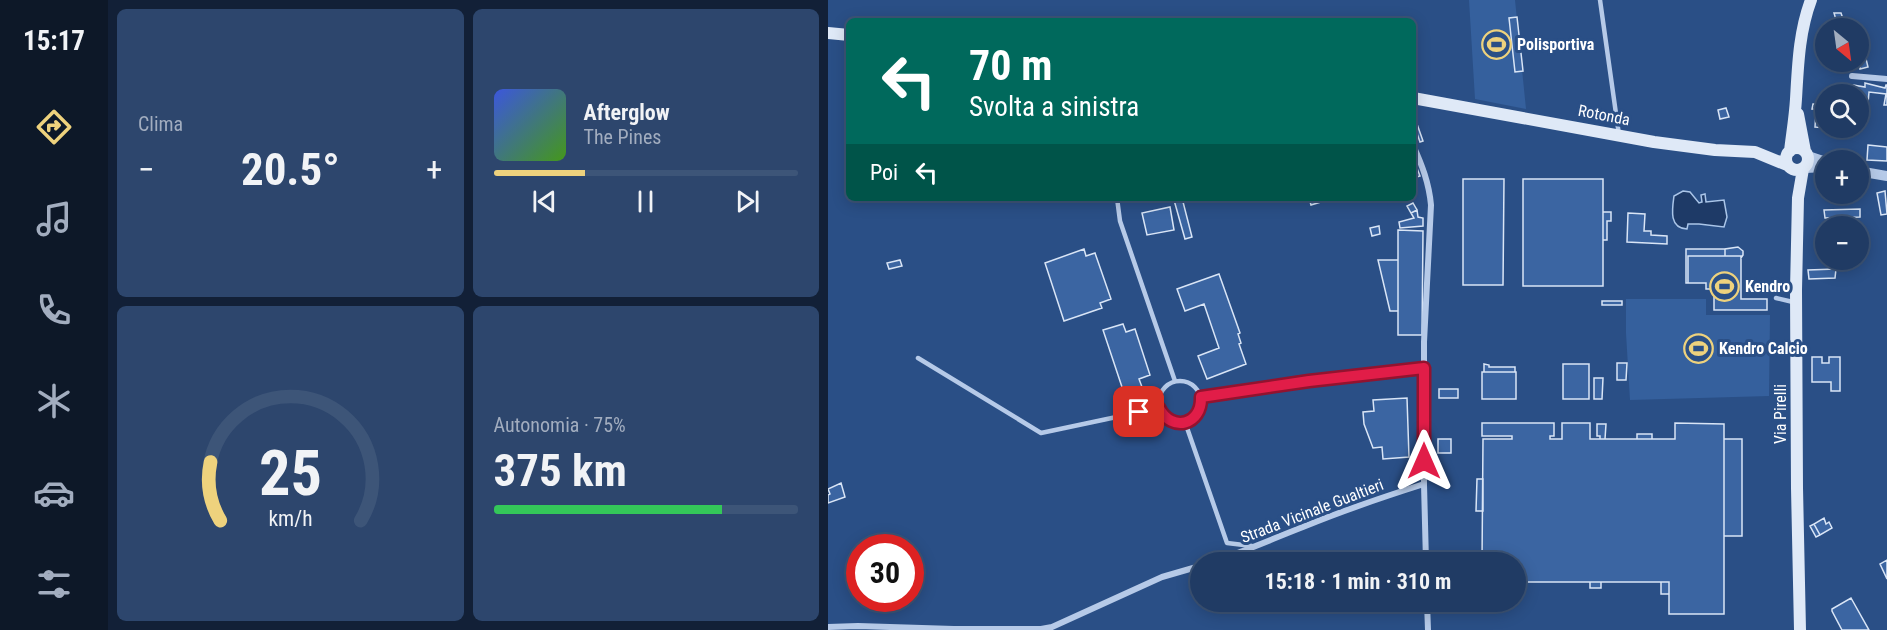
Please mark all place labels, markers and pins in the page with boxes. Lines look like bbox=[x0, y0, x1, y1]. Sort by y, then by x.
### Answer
sports icon: Polisportiva bbox=[1480, 28, 1512, 60]
place label: Polisportiva bbox=[1517, 35, 1595, 54]
sports icon: Kendro bbox=[1708, 270, 1740, 302]
place label: Kendro bbox=[1745, 277, 1790, 296]
sports icon: Kendro Calcio bbox=[1682, 332, 1714, 364]
place label: Kendro Calcio bbox=[1719, 339, 1808, 358]
pin bbox=[1113, 386, 1164, 437]

